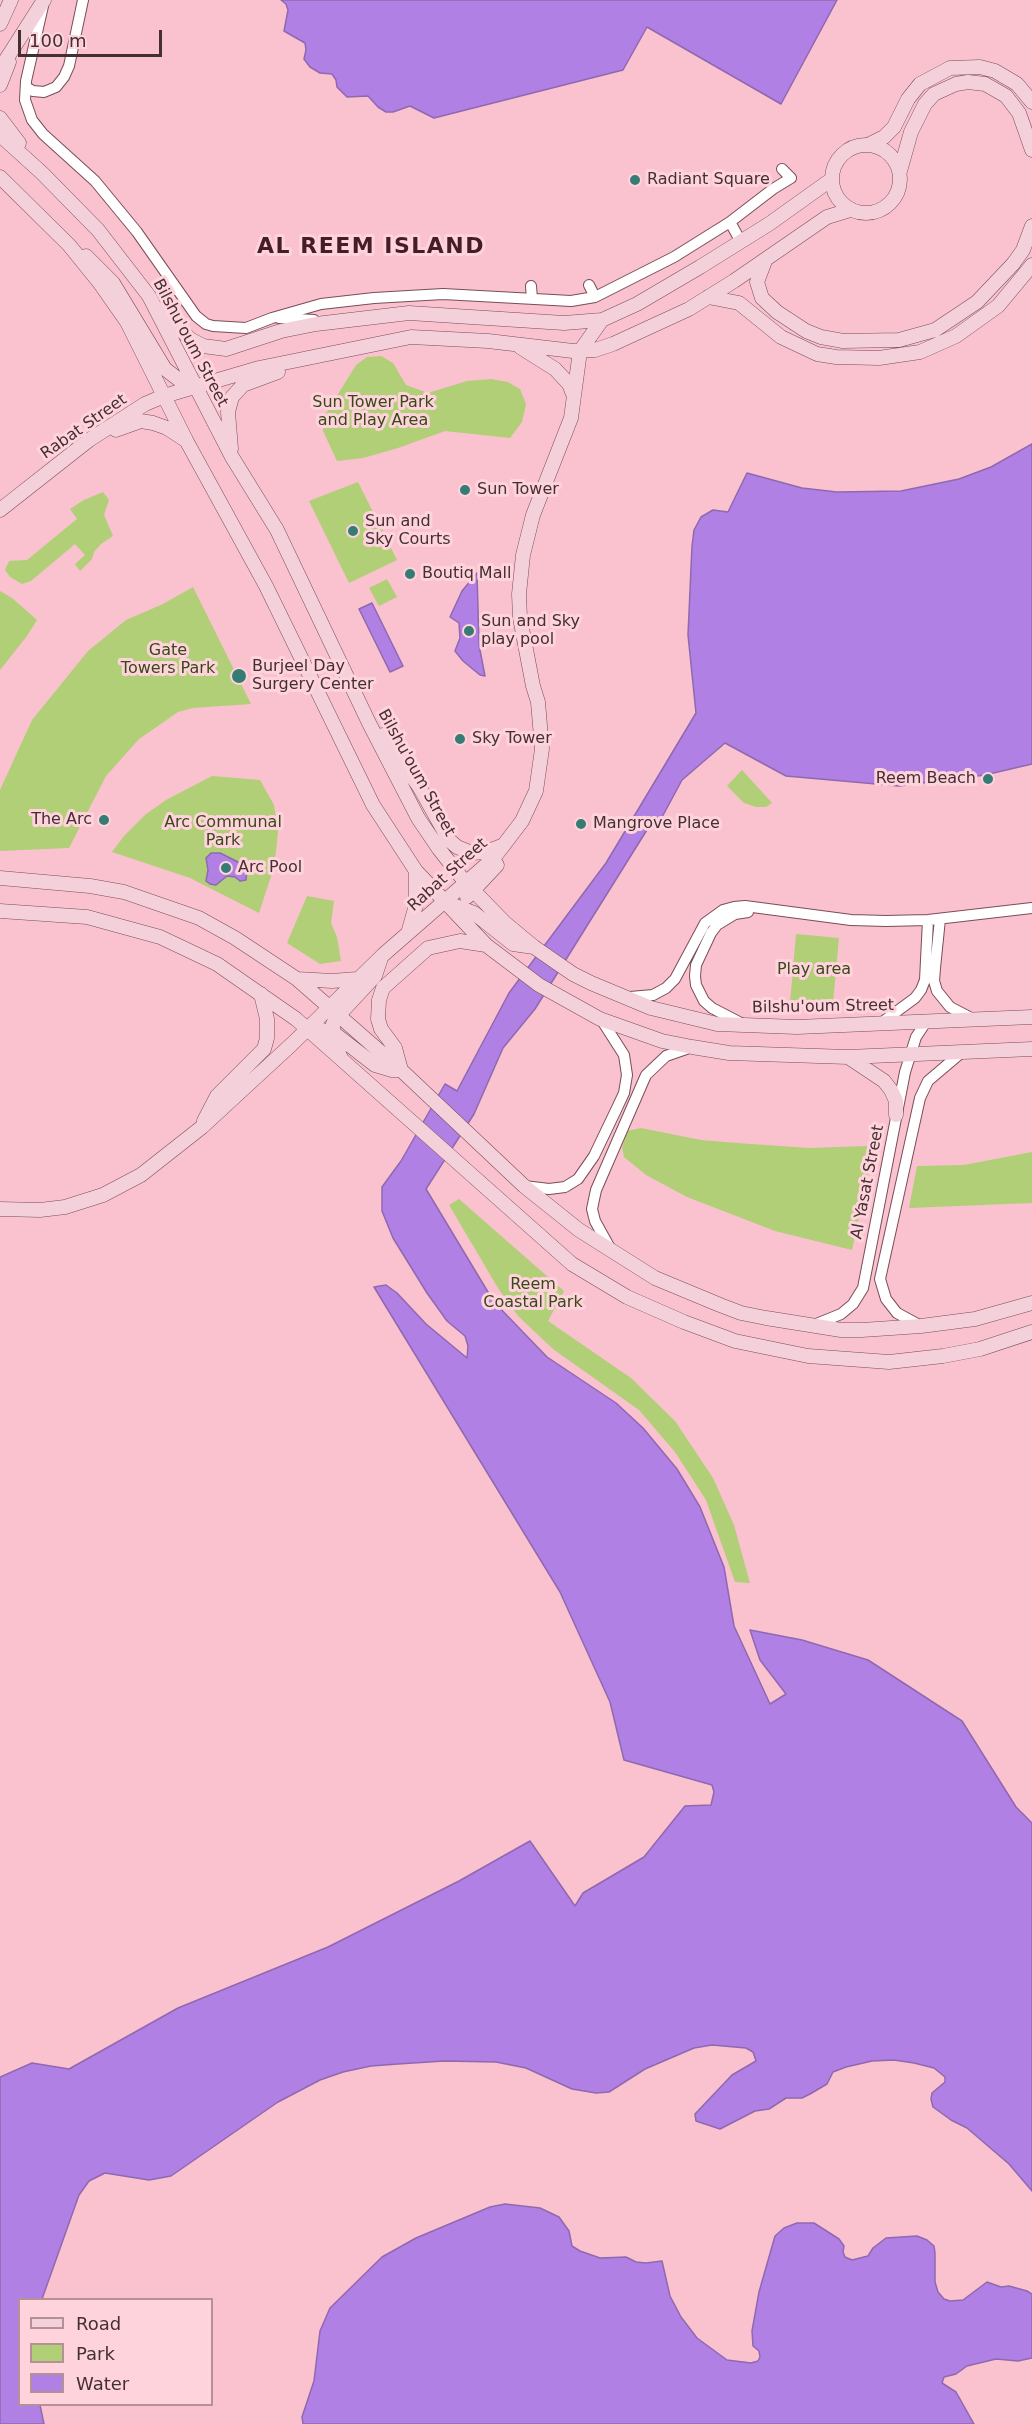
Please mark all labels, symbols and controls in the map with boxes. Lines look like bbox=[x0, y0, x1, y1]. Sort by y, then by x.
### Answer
scale bar bbox=[21, 18, 165, 56]
text: 100 m bbox=[29, 30, 87, 51]
place label: Radiant Square bbox=[647, 170, 770, 190]
marker: Radiant Square bbox=[628, 173, 642, 187]
district label: AL REEM ISLAND bbox=[257, 234, 485, 260]
street label: Bilshu'oum Street bbox=[148, 276, 232, 410]
street label: Rabat Street bbox=[37, 390, 131, 464]
park label: Sun Tower Park and Play Area bbox=[312, 393, 434, 431]
place label: Sun Tower bbox=[477, 480, 559, 500]
marker: Sun Tower bbox=[458, 483, 472, 497]
place label: Sun and Sky Courts bbox=[365, 512, 451, 550]
marker: Sun and Sky Courts bbox=[346, 524, 360, 538]
place label: Boutiq Mall bbox=[422, 564, 511, 584]
marker: Boutiq Mall bbox=[403, 567, 417, 581]
place label: Sun and Sky play pool bbox=[481, 612, 580, 650]
marker: Sun and Sky play pool bbox=[462, 624, 476, 638]
park label: Gate Towers Park bbox=[121, 641, 215, 679]
place label: Burjeel Day Surgery Center bbox=[252, 657, 374, 695]
marker: Burjeel Day Surgery Center bbox=[230, 667, 248, 685]
street label: Bilshu'oum Street bbox=[373, 706, 459, 840]
place label: Sky Tower bbox=[472, 729, 552, 749]
marker: Sky Tower bbox=[453, 732, 467, 746]
place label: Reem Beach bbox=[876, 769, 976, 789]
marker: Reem Beach bbox=[981, 772, 995, 786]
place label: The Arc bbox=[31, 810, 92, 830]
marker: The Arc bbox=[97, 813, 111, 827]
park label: Arc Communal Park bbox=[164, 813, 282, 851]
place label: Mangrove Place bbox=[593, 814, 720, 834]
marker: Mangrove Place bbox=[574, 817, 588, 831]
street label: Rabat Street bbox=[404, 834, 492, 916]
place label: Arc Pool bbox=[238, 858, 302, 878]
marker: Arc Pool bbox=[219, 861, 233, 875]
park label: Play area bbox=[777, 960, 851, 980]
street label: Bilshu'oum Street bbox=[752, 996, 894, 1018]
street label: Al Yasat Street bbox=[848, 1123, 888, 1241]
park label: Reem Coastal Park bbox=[483, 1275, 583, 1313]
legend bbox=[18, 2298, 213, 2406]
text: Road bbox=[76, 2313, 121, 2334]
text: Park bbox=[76, 2343, 115, 2364]
text: Water bbox=[76, 2373, 129, 2394]

